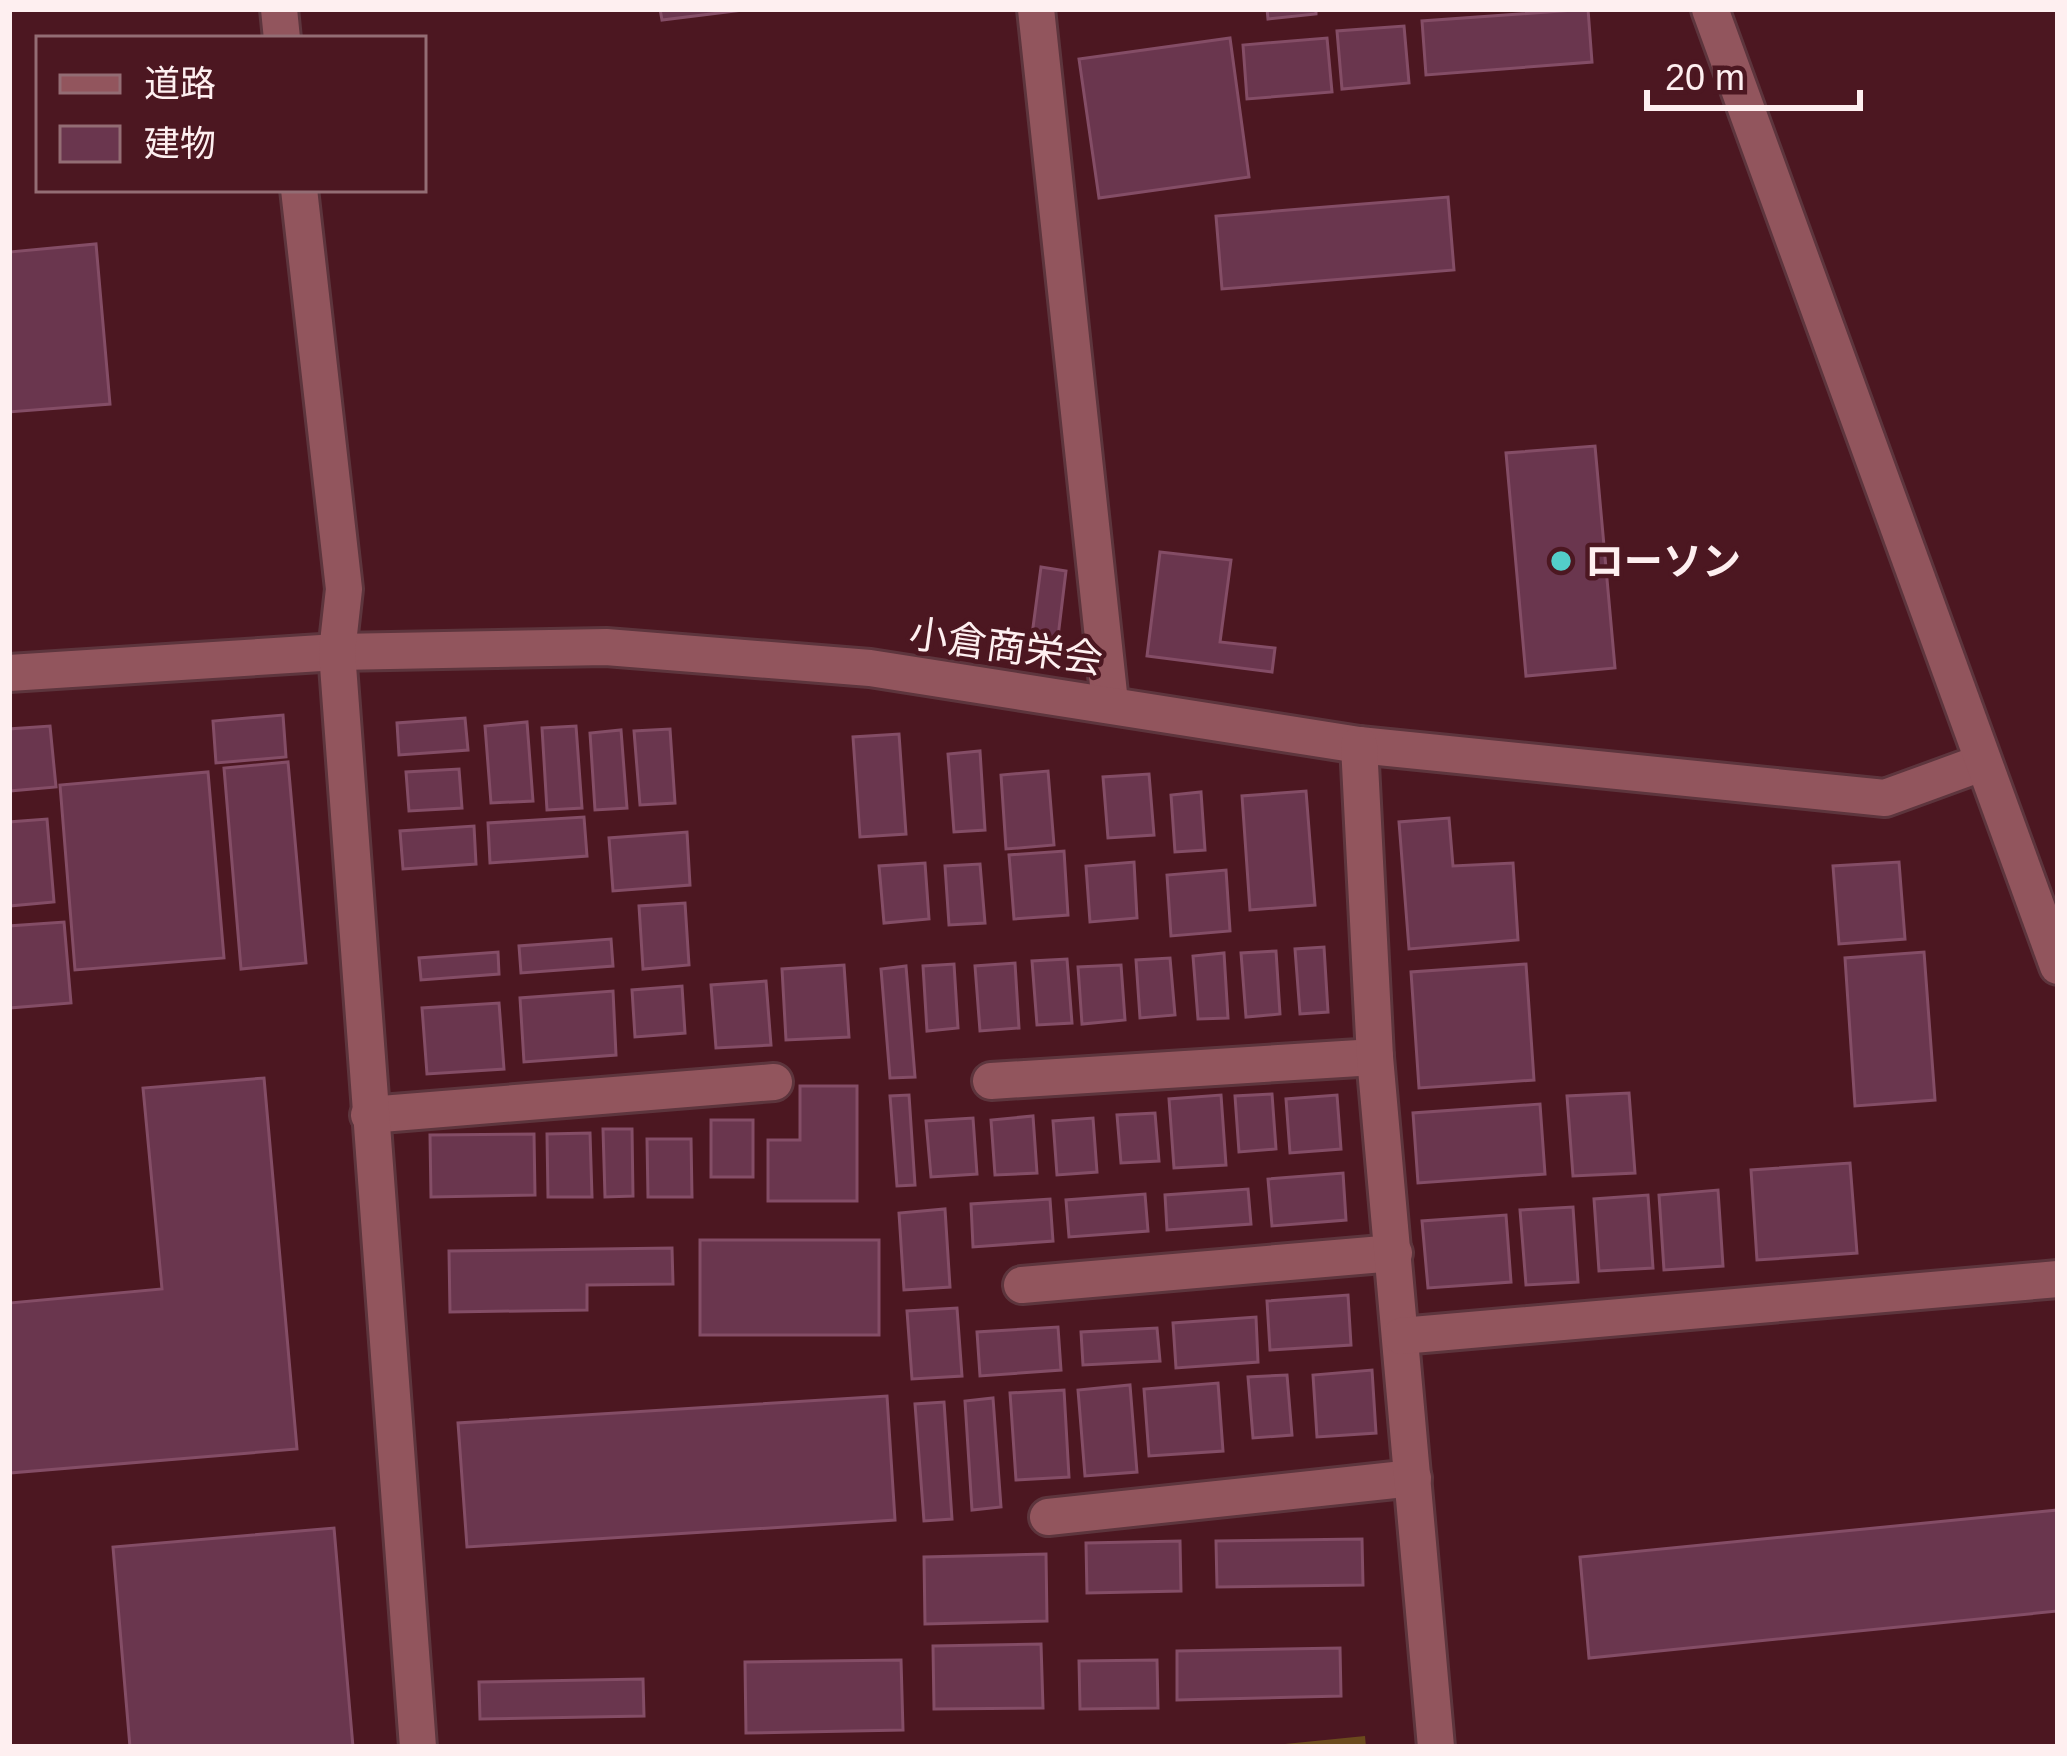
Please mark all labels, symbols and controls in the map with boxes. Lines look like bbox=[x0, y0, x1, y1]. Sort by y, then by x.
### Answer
legend bbox=[36, 36, 426, 192]
scale bar bbox=[1647, 36, 1860, 110]
text: 20 m bbox=[1665, 57, 1745, 98]
text: 道路 bbox=[144, 63, 216, 104]
text: 建物 bbox=[144, 123, 216, 164]
place label: ローソン bbox=[1585, 540, 1741, 583]
marker: ローソン bbox=[1548, 548, 1574, 574]
street label: 小倉商栄会 bbox=[906, 612, 1105, 681]

